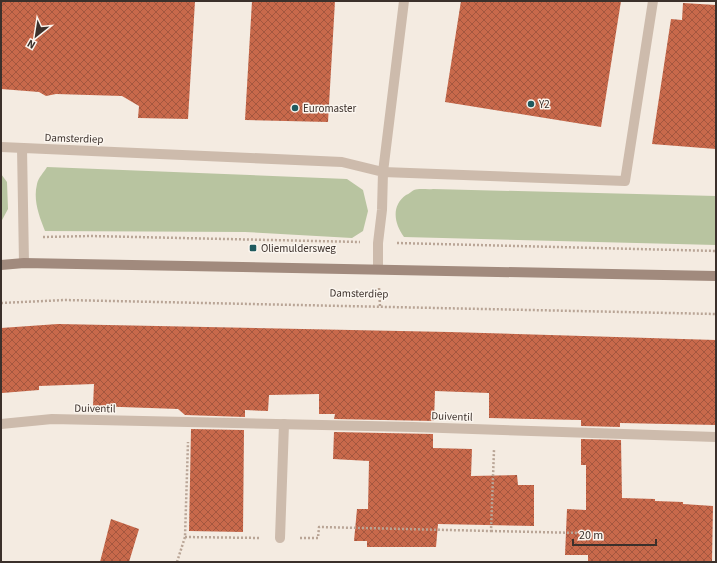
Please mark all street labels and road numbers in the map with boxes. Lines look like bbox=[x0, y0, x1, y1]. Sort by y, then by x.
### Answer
street label: Damsterdiep bbox=[44, 130, 104, 147]
street label: Damsterdiep bbox=[329, 285, 389, 302]
street label: Duiventil bbox=[74, 401, 116, 416]
street label: Duiventil bbox=[431, 408, 473, 425]

